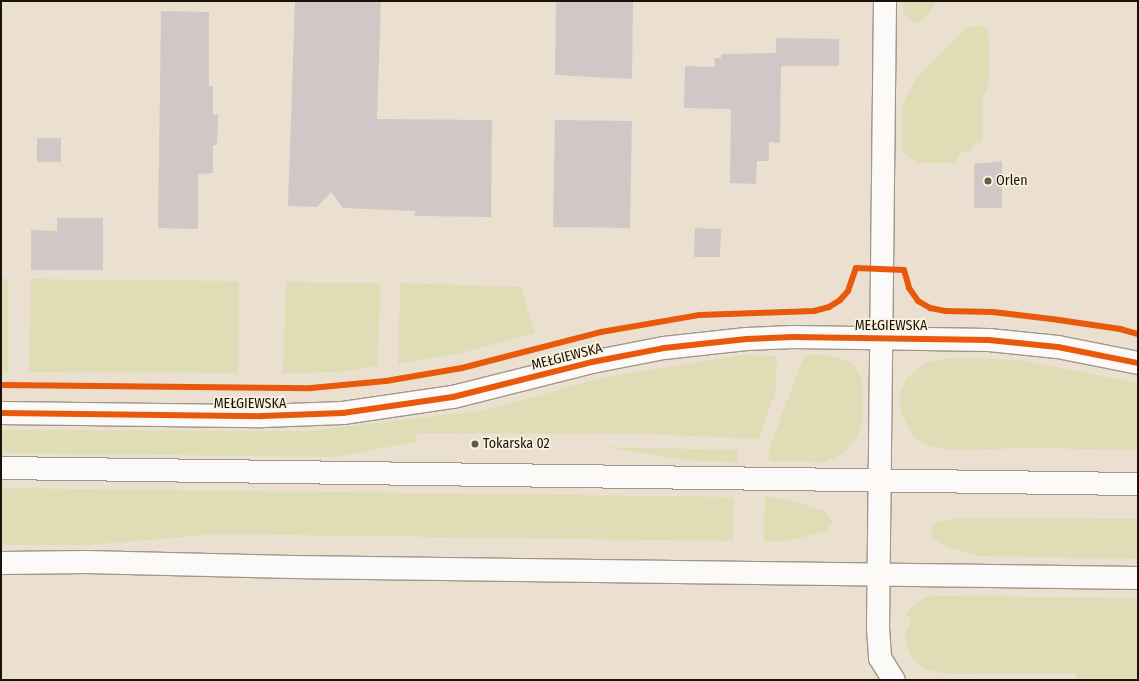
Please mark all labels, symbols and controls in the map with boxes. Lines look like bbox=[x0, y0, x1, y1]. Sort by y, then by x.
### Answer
place label: Orlen bbox=[996, 173, 1028, 189]
marker: Orlen bbox=[983, 176, 993, 186]
street label: MEŁGIEWSKA bbox=[855, 318, 927, 334]
street label: MEŁGIEWSKA bbox=[530, 340, 604, 374]
street label: MEŁGIEWSKA bbox=[214, 396, 286, 412]
place label: Tokarska 02 bbox=[483, 436, 550, 452]
marker: Tokarska 02 bbox=[470, 439, 480, 449]

